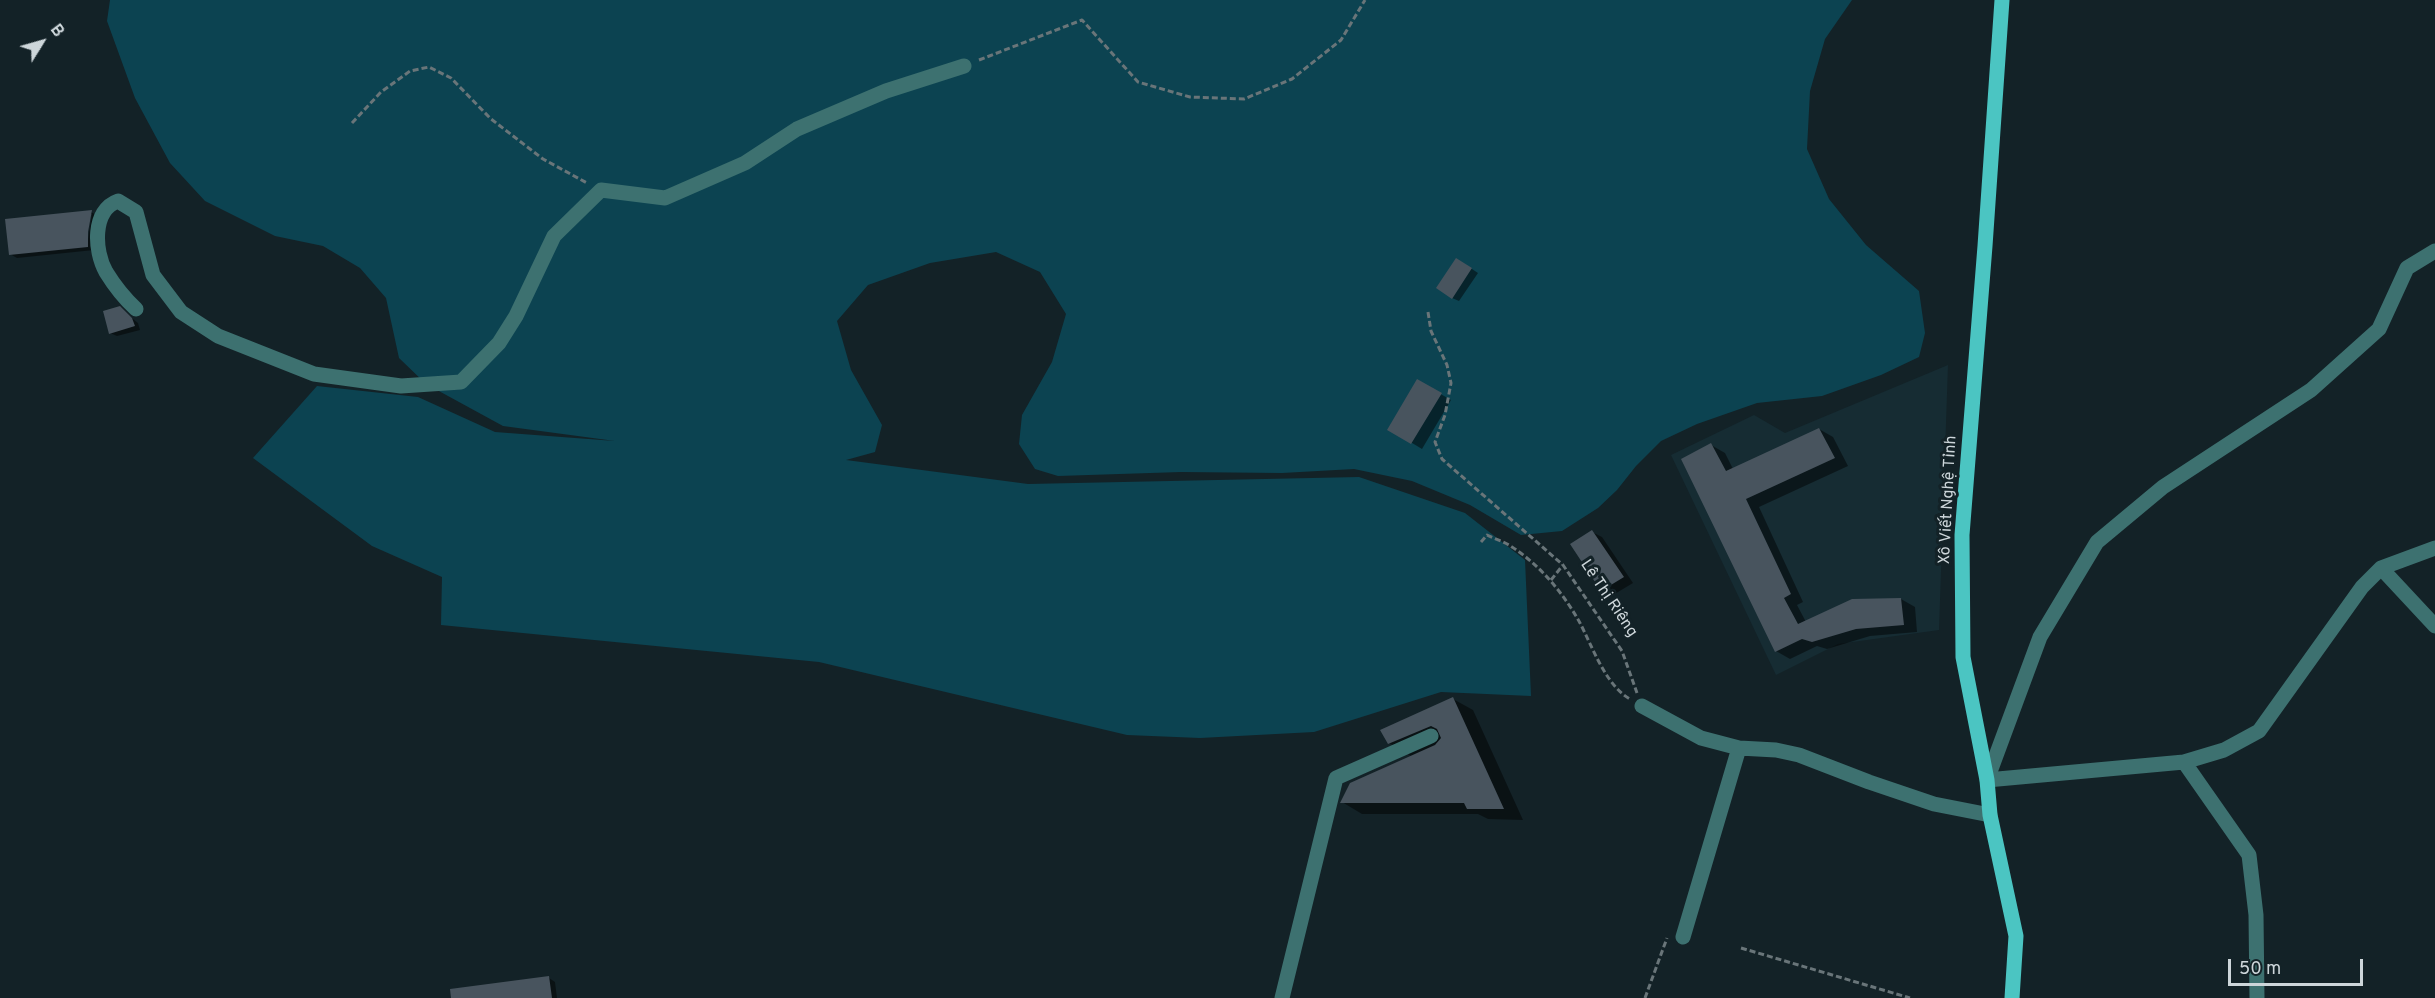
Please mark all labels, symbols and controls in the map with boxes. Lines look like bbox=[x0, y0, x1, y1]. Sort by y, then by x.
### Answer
north arrow bbox=[12, 12, 72, 72]
text: B bbox=[45, 21, 68, 42]
street label: Xô Viết Nghệ Tỉnh bbox=[1936, 435, 1962, 565]
street label: Lê Thị Riêng bbox=[1575, 557, 1641, 641]
scale bar bbox=[2231, 947, 2366, 985]
text: 50 m bbox=[2239, 958, 2281, 981]

